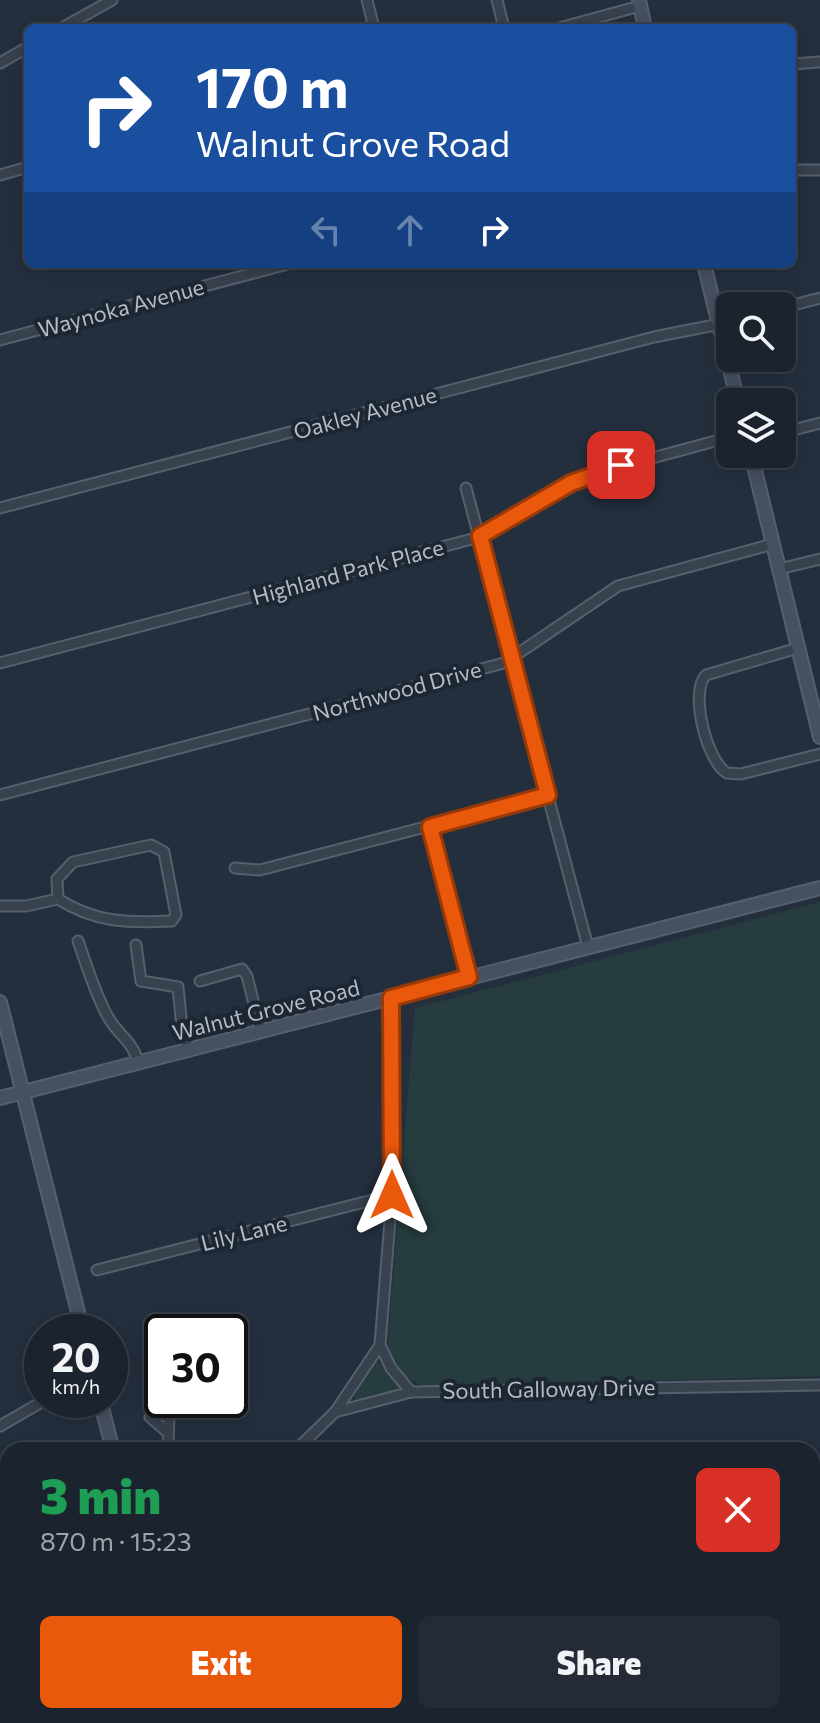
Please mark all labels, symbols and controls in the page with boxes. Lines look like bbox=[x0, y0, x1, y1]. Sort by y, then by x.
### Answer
text: 170 m bbox=[196, 51, 349, 120]
icon: right bbox=[64, 56, 168, 160]
text: Walnut Grove Road bbox=[196, 120, 510, 164]
icon: left bbox=[304, 208, 348, 252]
icon: ahead bbox=[388, 208, 432, 252]
icon: right bbox=[472, 208, 516, 252]
street label: Waynoka Avenue bbox=[35, 272, 207, 343]
map controls bbox=[716, 292, 796, 468]
button: search bbox=[716, 292, 796, 372]
street label: Oakley Avenue bbox=[290, 380, 439, 445]
button: layers bbox=[716, 388, 796, 468]
pin bbox=[587, 431, 655, 499]
icon: arrive bbox=[599, 443, 643, 487]
street label: Highland Park Place bbox=[249, 533, 446, 610]
street label: Northwood Drive bbox=[310, 655, 484, 726]
street label: Walnut Grove Road bbox=[170, 973, 362, 1046]
position arrow bbox=[350, 1153, 434, 1237]
street label: Lily Lane bbox=[198, 1209, 290, 1256]
speed limit sign: 30 bbox=[144, 1314, 248, 1418]
text: 20 bbox=[51, 1331, 101, 1380]
street label: South Galloway Drive bbox=[442, 1373, 656, 1404]
text: km/h bbox=[52, 1374, 100, 1398]
text: 3 min bbox=[40, 1465, 161, 1524]
button: close bbox=[696, 1468, 780, 1552]
text: 870 m · 15:23 bbox=[40, 1525, 192, 1556]
button: Exit bbox=[40, 1616, 402, 1708]
button: Share bbox=[418, 1616, 780, 1708]

